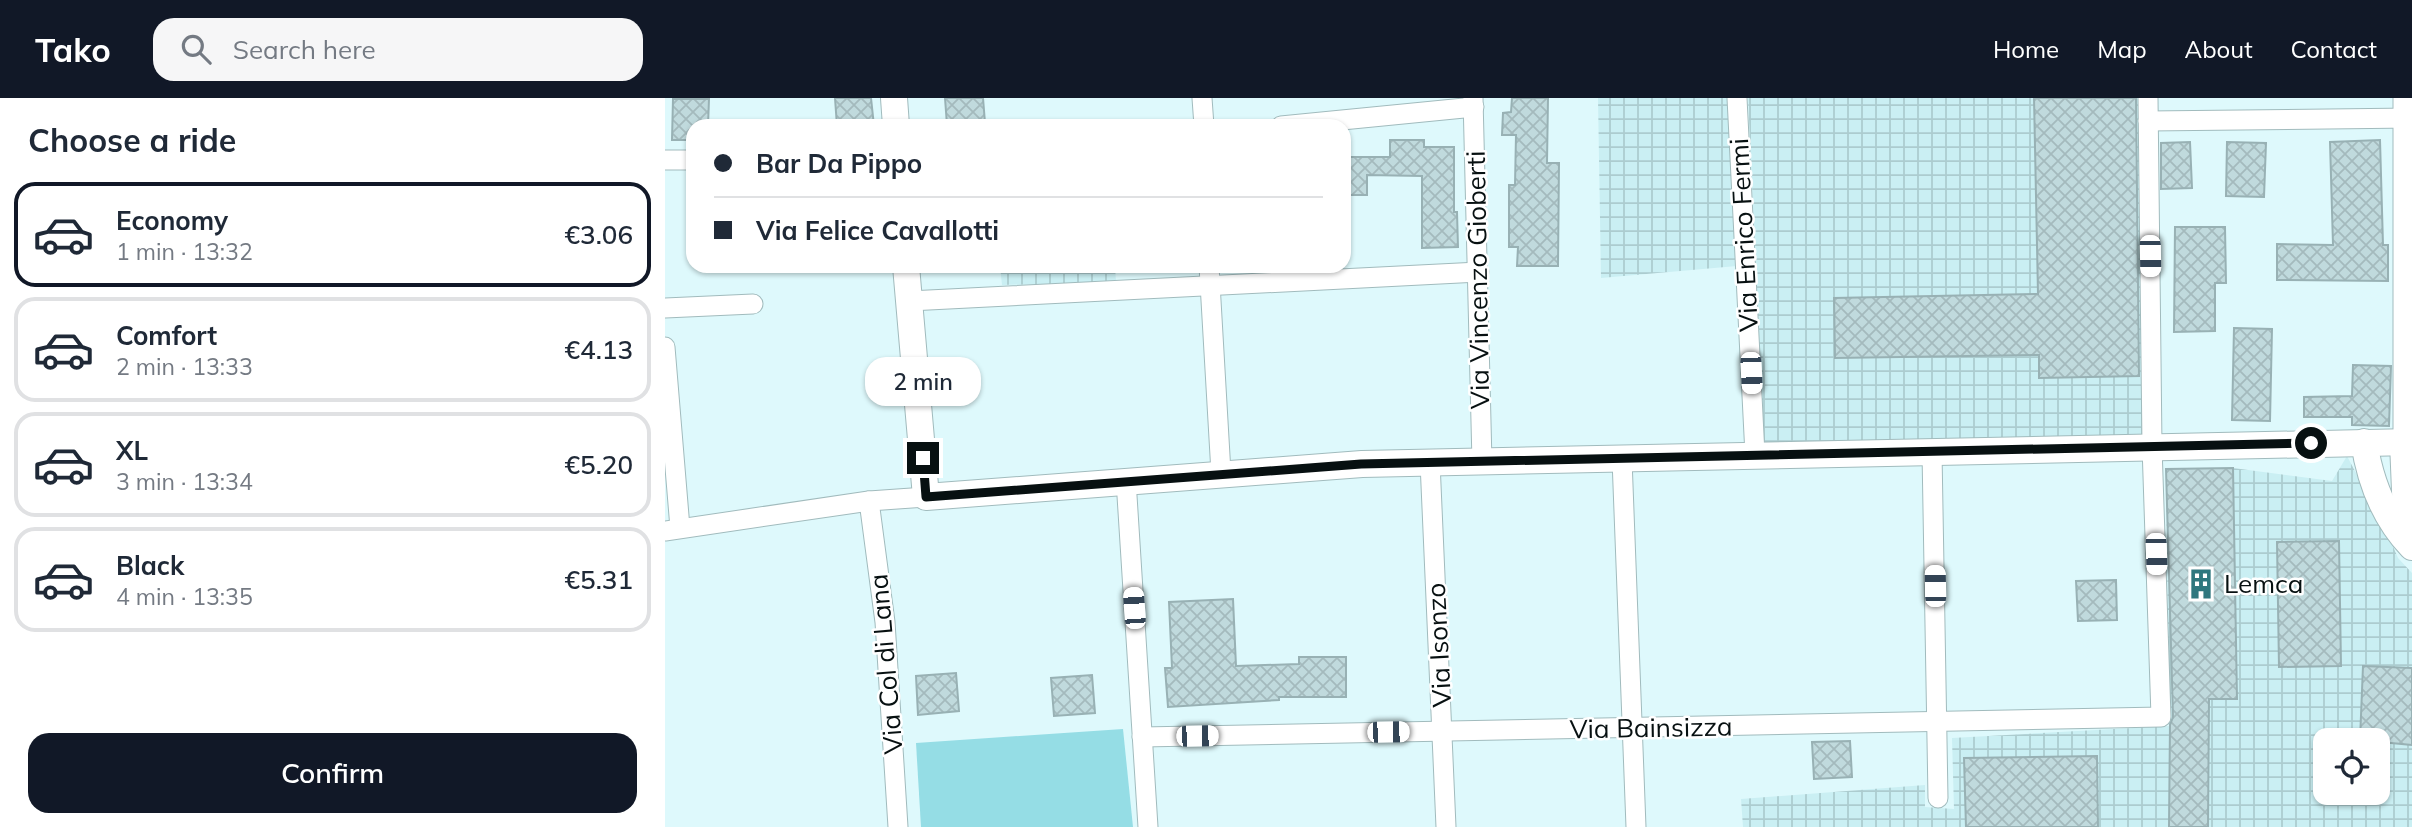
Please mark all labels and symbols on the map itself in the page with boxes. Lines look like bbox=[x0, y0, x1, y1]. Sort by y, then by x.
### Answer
street label: Via Enrico Fermi bbox=[1722, 137, 1765, 333]
street label: Via Vincenzo Gioberti bbox=[1459, 151, 1496, 409]
car bbox=[2140, 235, 2161, 277]
car bbox=[1740, 351, 1763, 395]
callout: 2 min bbox=[865, 356, 981, 406]
route start bbox=[2295, 427, 2327, 459]
route end bbox=[907, 442, 939, 474]
car bbox=[2145, 533, 2168, 575]
car bbox=[1925, 565, 1946, 607]
building icon: Lemca bbox=[2184, 567, 2218, 601]
place label: Lemca bbox=[2224, 567, 2303, 600]
street label: Via Col di Lana bbox=[861, 573, 910, 755]
street label: Via Isonzo bbox=[1419, 582, 1458, 708]
car bbox=[1123, 586, 1146, 630]
street label: Via Bainsizza bbox=[1569, 710, 1733, 745]
car bbox=[1367, 721, 1410, 743]
car bbox=[1176, 725, 1219, 747]

